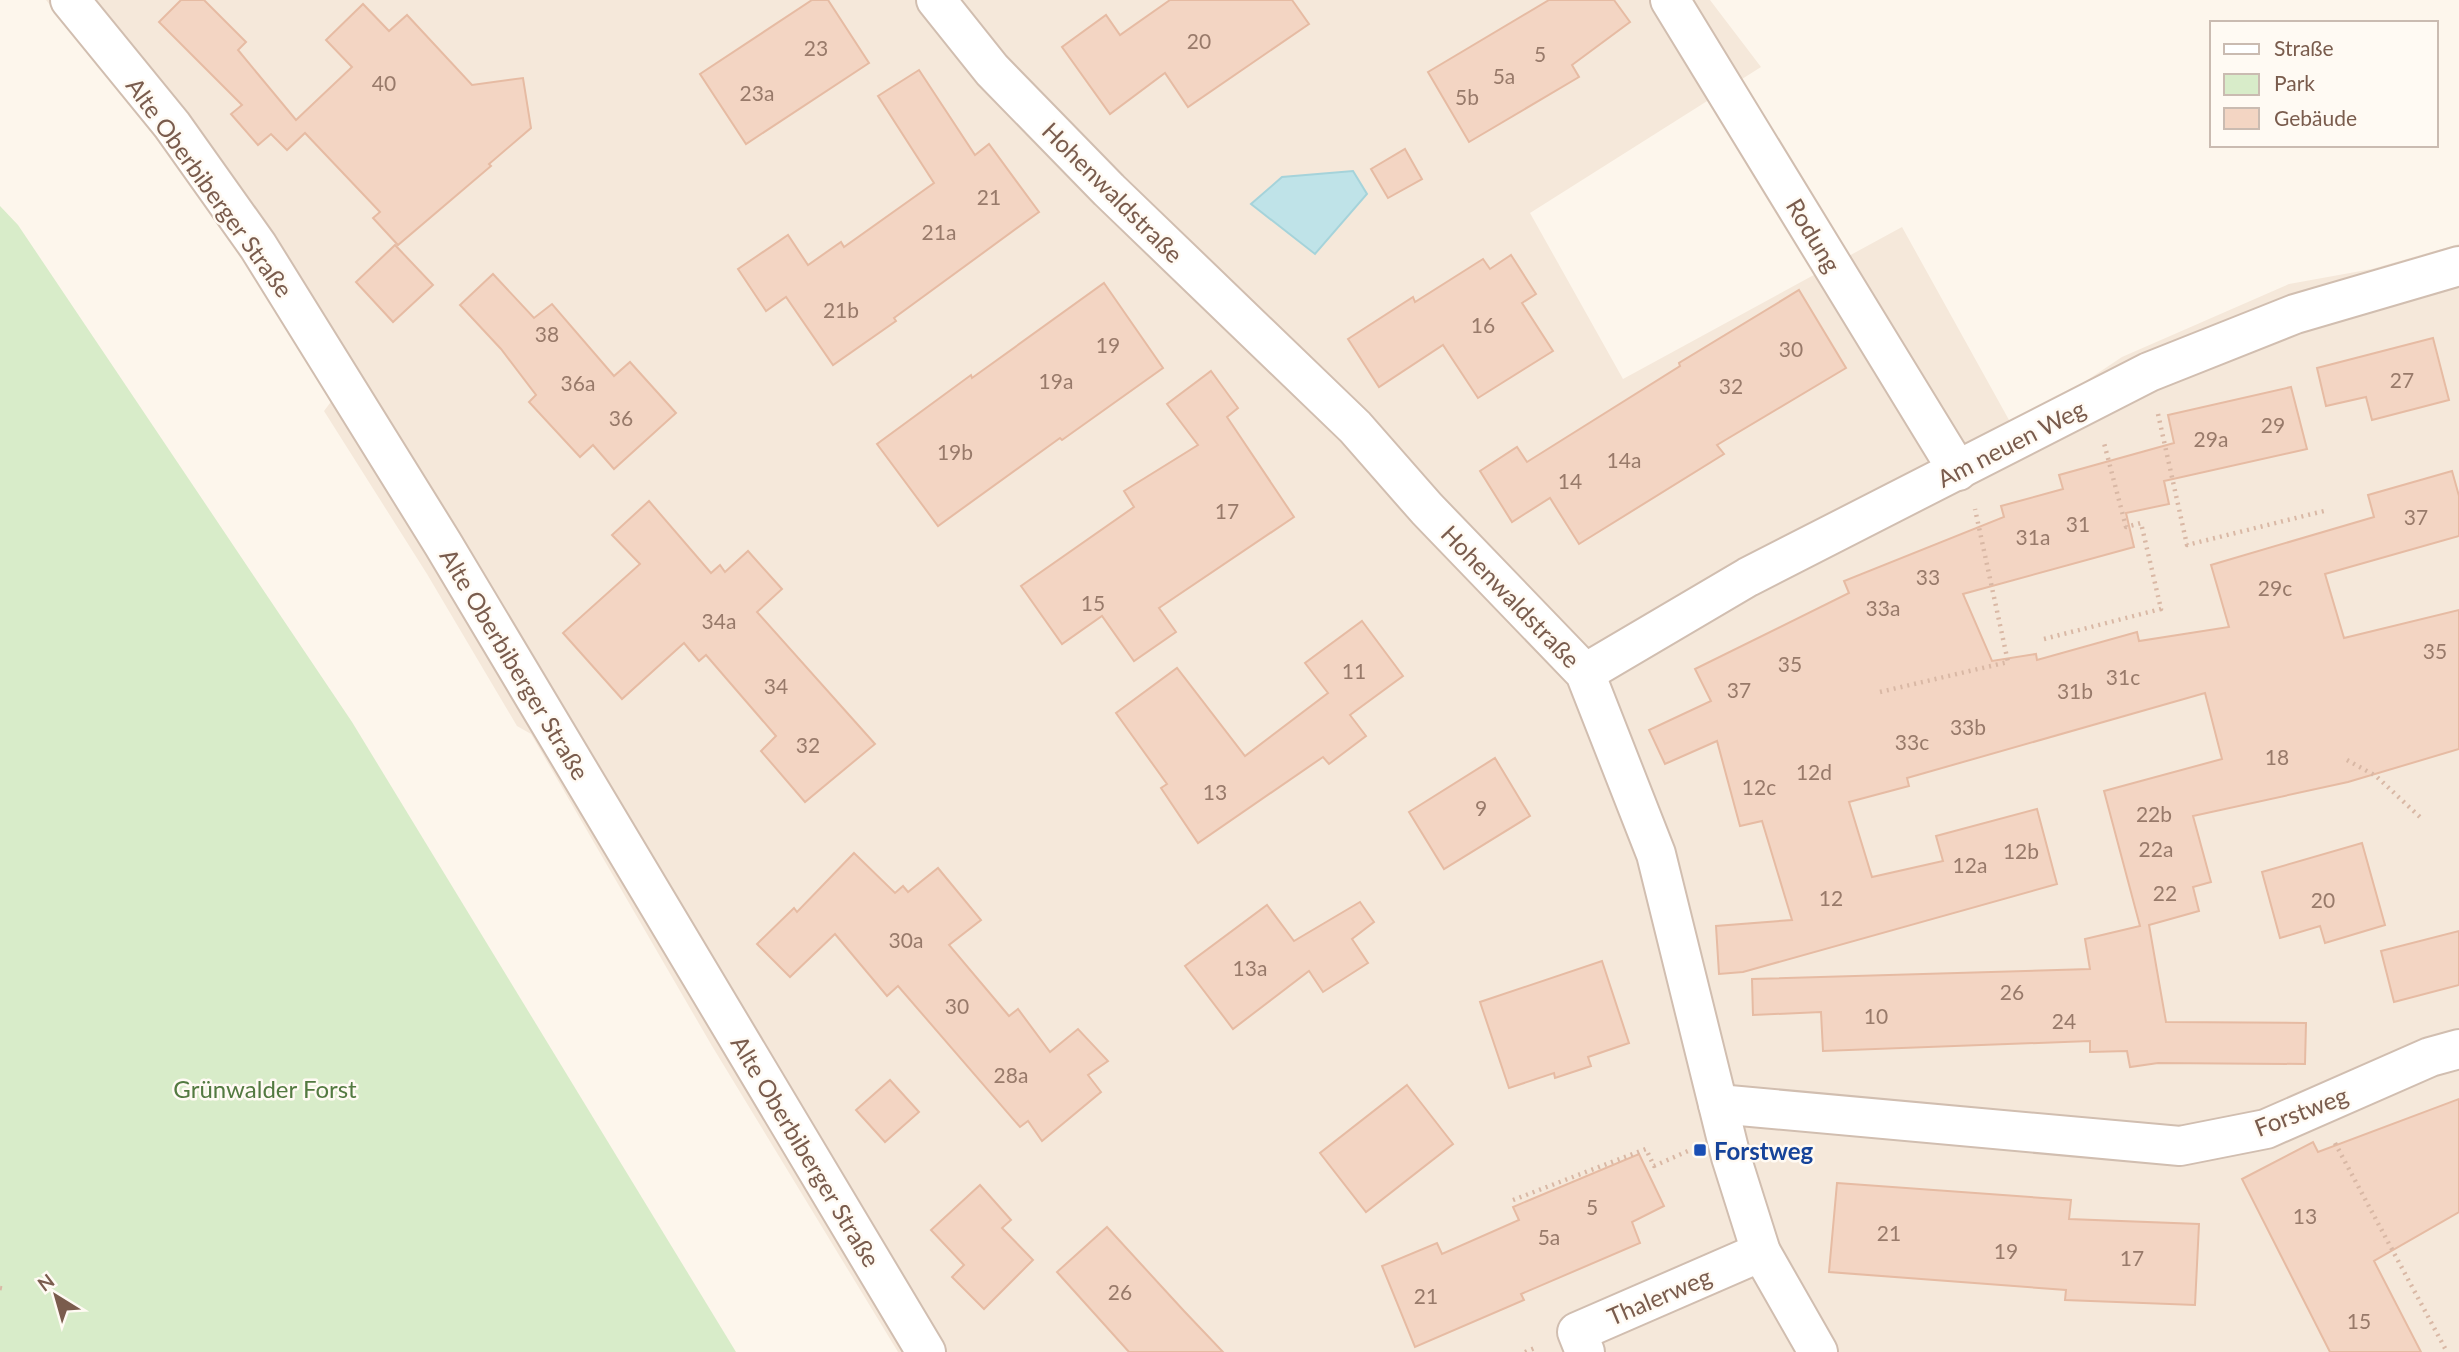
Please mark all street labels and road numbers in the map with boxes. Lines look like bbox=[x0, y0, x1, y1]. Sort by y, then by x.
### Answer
street label: Alte Oberbiberger Straße bbox=[121, 72, 299, 302]
street label: Hohenwaldstraße bbox=[1037, 116, 1189, 268]
street label: Rodung bbox=[1781, 193, 1847, 277]
street label: Am neuen Weg bbox=[1932, 393, 2090, 493]
street label: Hohenwaldstraße bbox=[1436, 519, 1586, 673]
street label: Alte Oberbiberger Straße bbox=[435, 543, 595, 785]
street label: Alte Oberbiberger Straße bbox=[726, 1030, 886, 1272]
street label: Forstweg bbox=[2250, 1080, 2352, 1142]
street label: Thalerweg bbox=[1603, 1261, 1715, 1331]

